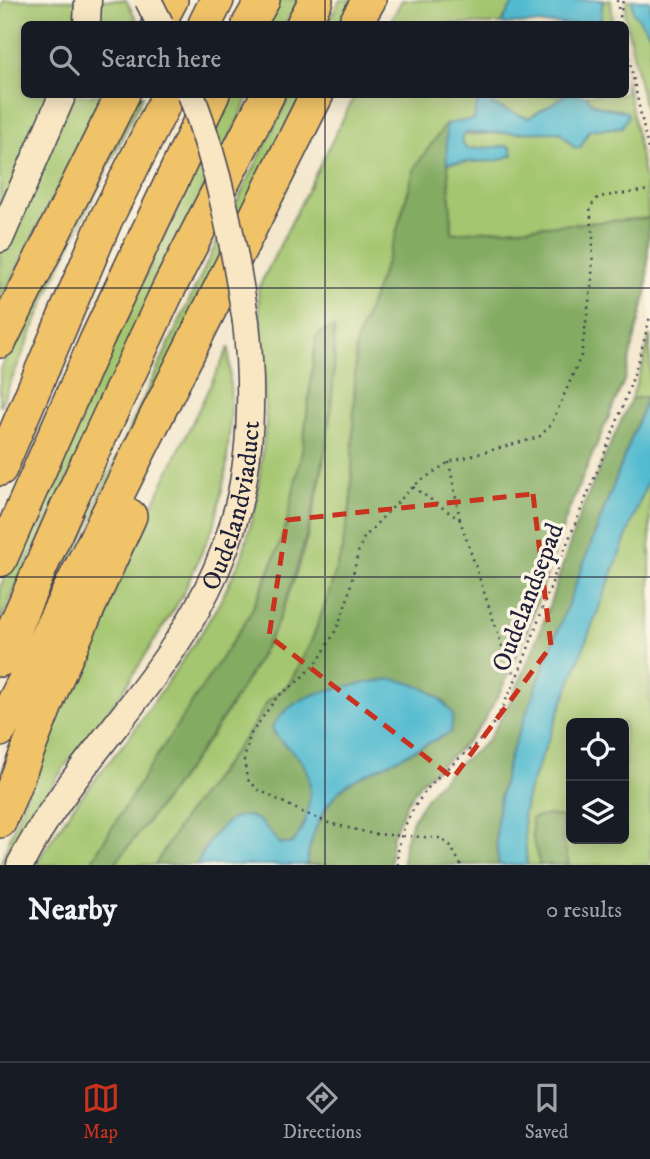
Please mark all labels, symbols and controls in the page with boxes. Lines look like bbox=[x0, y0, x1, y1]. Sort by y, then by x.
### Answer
search box bbox=[21, 21, 629, 98]
icon: search bbox=[45, 41, 83, 79]
text: Search here bbox=[101, 43, 221, 76]
street label: Oudelandviaduct bbox=[194, 420, 268, 596]
street label: Oudelandsepad bbox=[485, 519, 572, 677]
map controls bbox=[566, 718, 629, 844]
button: locate bbox=[566, 718, 629, 781]
button: layers bbox=[566, 781, 629, 844]
text: Nearby bbox=[28, 892, 117, 929]
text: 0 results bbox=[546, 896, 622, 925]
tab: Map bbox=[82, 1079, 120, 1144]
tab: Directions bbox=[283, 1079, 362, 1144]
tab: Saved bbox=[525, 1079, 568, 1144]

